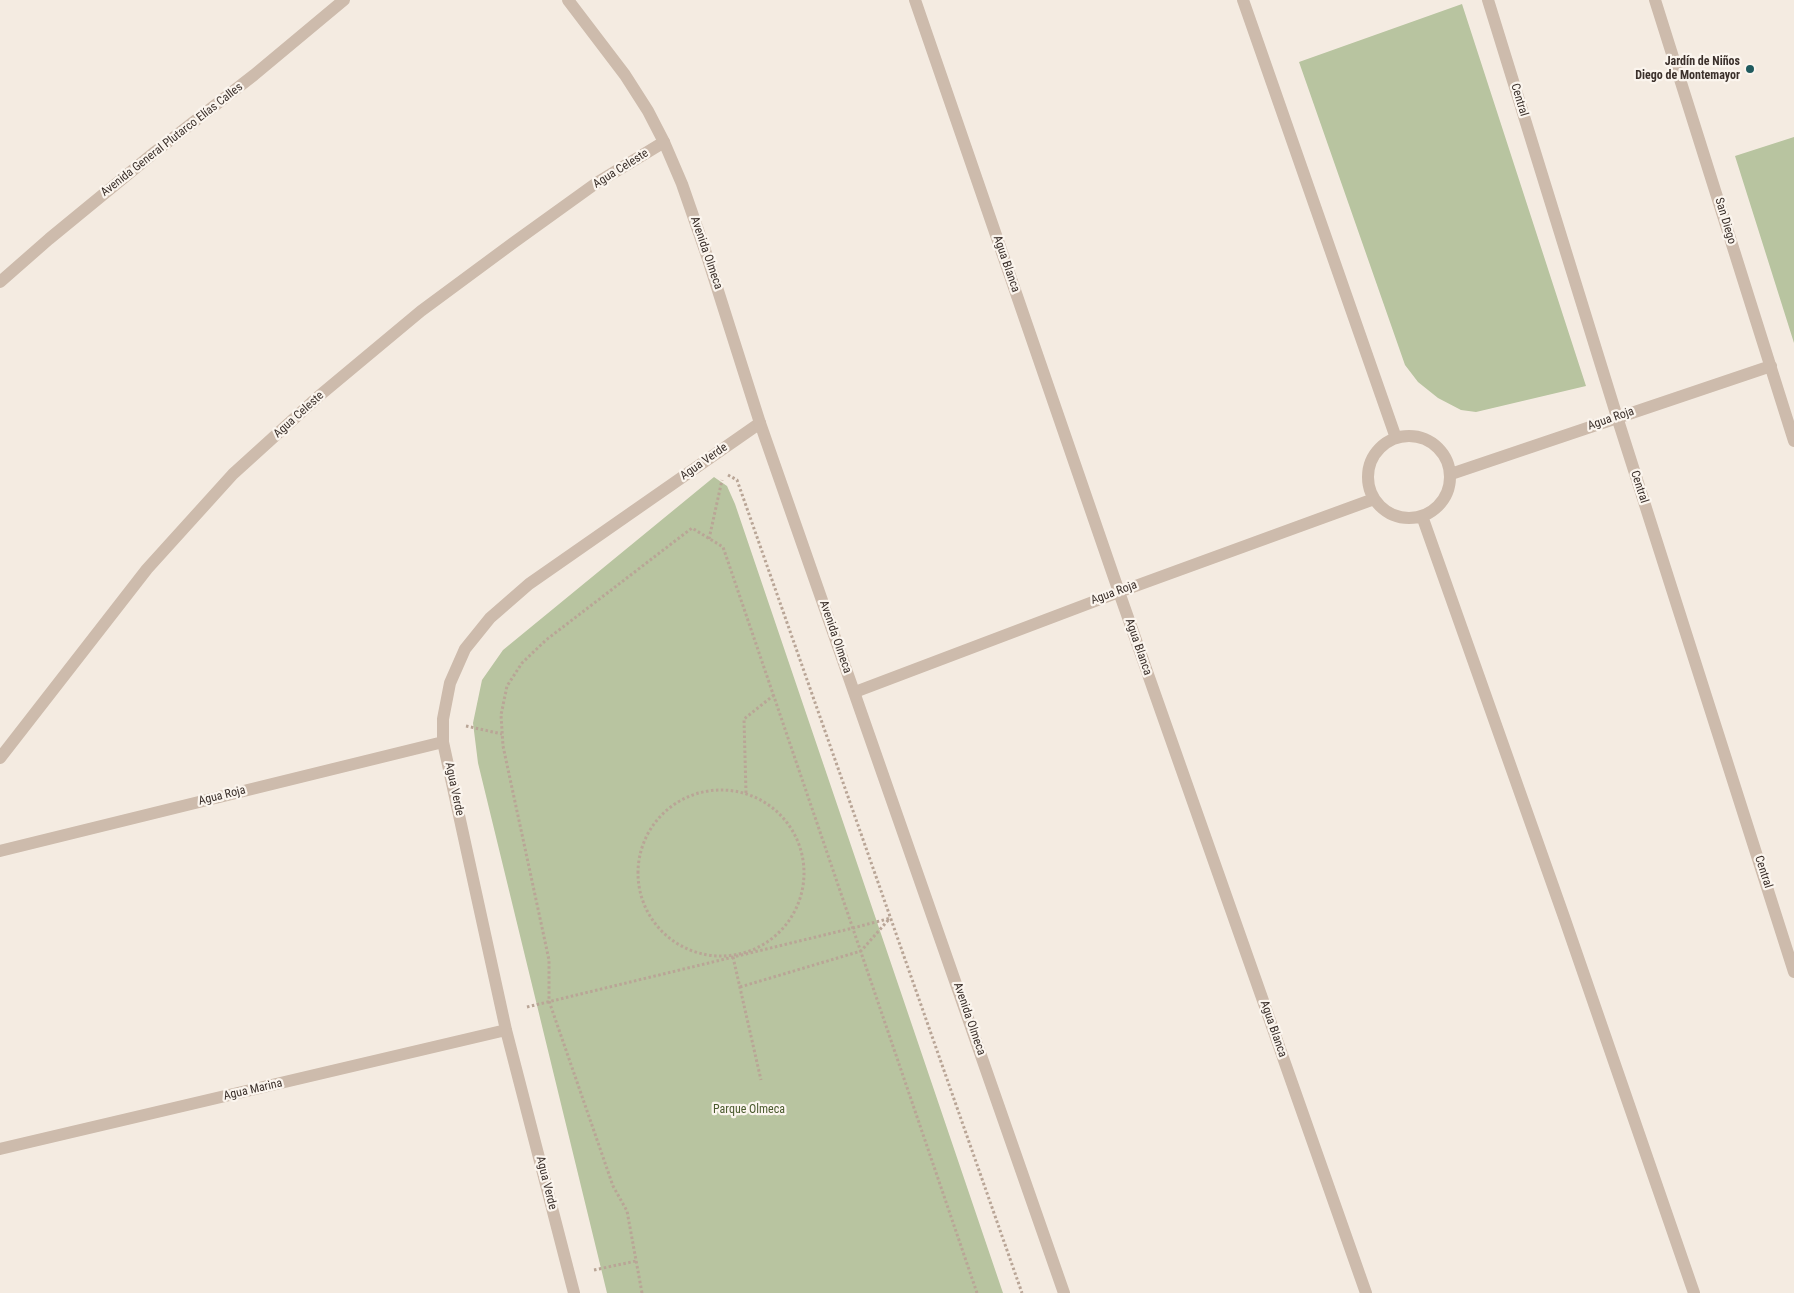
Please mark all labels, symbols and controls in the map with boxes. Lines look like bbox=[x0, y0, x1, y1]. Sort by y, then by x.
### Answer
place label: Jardín de Niños Diego de Montemayor bbox=[1635, 55, 1740, 83]
marker: Jardín de Niños Diego de Montemayor bbox=[1744, 63, 1756, 75]
street label: Avenida General Plutarco Elías Calles bbox=[98, 80, 246, 200]
street label: Central bbox=[1507, 82, 1531, 118]
street label: Agua Celeste bbox=[591, 146, 651, 192]
street label: San Diego bbox=[1711, 196, 1739, 246]
street label: Avenida Olmeca bbox=[687, 215, 725, 291]
street label: Agua Blanca bbox=[990, 234, 1022, 294]
street label: Agua Celeste bbox=[271, 389, 327, 441]
street label: Agua Roja bbox=[1586, 404, 1636, 434]
street label: Agua Verde bbox=[678, 441, 730, 483]
street label: Central bbox=[1627, 469, 1651, 505]
street label: Agua Roja bbox=[1089, 578, 1139, 608]
street label: Avenida Olmeca bbox=[816, 599, 854, 675]
street label: Agua Blanca bbox=[1122, 617, 1154, 677]
street label: Agua Verde bbox=[441, 761, 467, 817]
street label: Agua Roja bbox=[197, 783, 247, 809]
street label: Central bbox=[1751, 854, 1775, 890]
street label: Avenida Olmeca bbox=[950, 981, 988, 1057]
street label: Agua Blanca bbox=[1257, 999, 1289, 1059]
street label: Agua Marina bbox=[222, 1076, 284, 1104]
park label: Parque Olmeca bbox=[713, 1103, 785, 1117]
street label: Agua Verde bbox=[532, 1155, 560, 1211]

